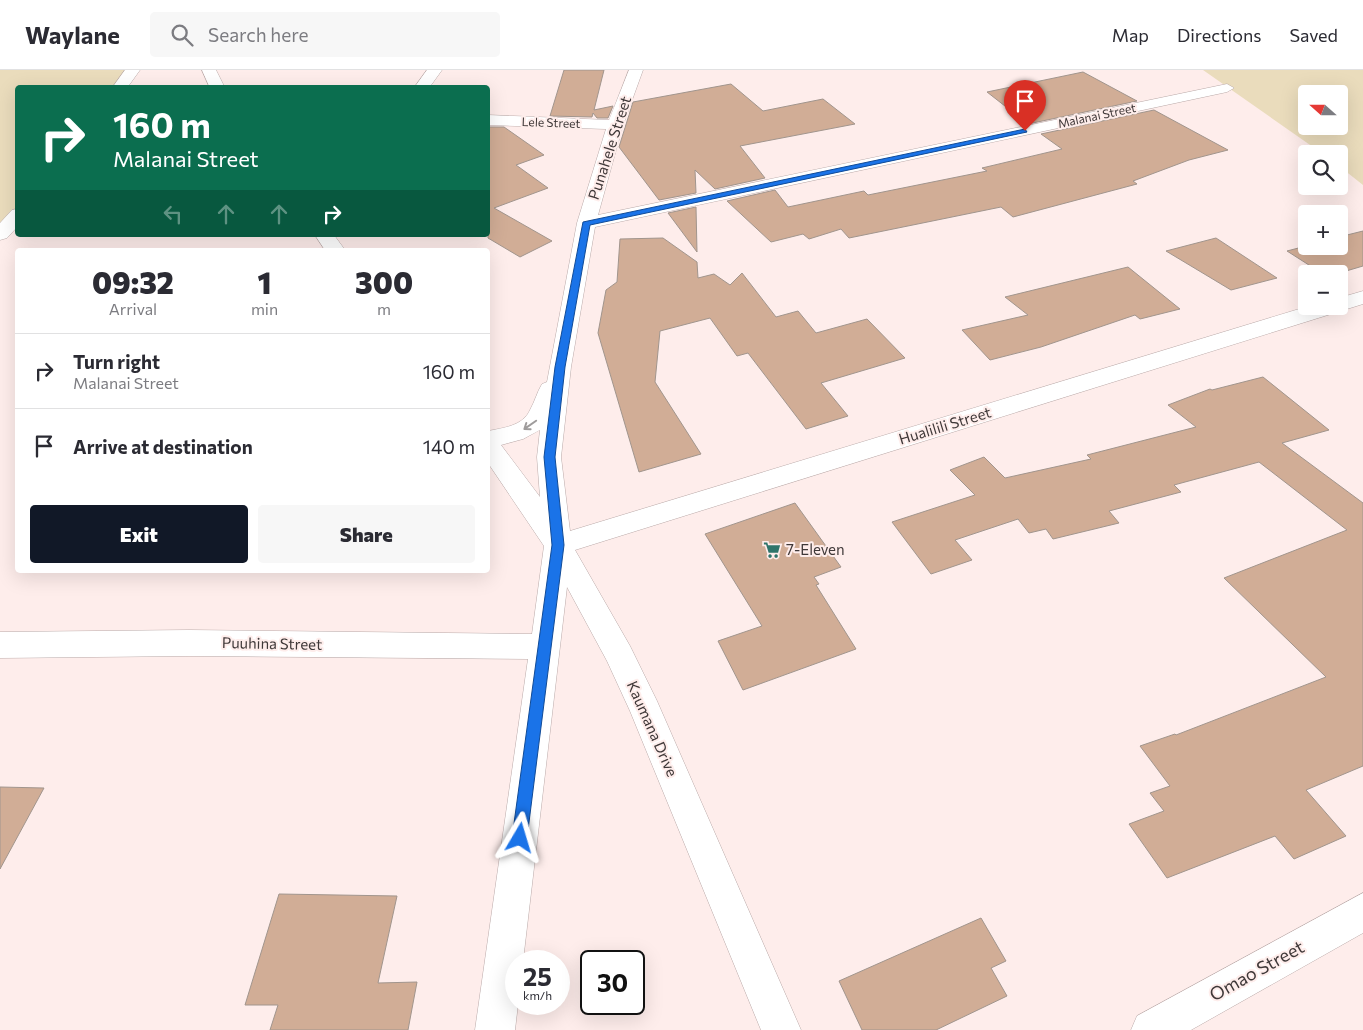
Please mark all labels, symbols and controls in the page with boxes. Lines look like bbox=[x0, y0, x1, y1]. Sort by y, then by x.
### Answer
search box bbox=[150, 12, 500, 57]
text: Waylane bbox=[25, 20, 120, 49]
icon: search bbox=[168, 21, 196, 49]
text: Search here bbox=[208, 23, 308, 46]
text: Map bbox=[1112, 24, 1149, 46]
text: Directions bbox=[1177, 24, 1261, 46]
text: Saved bbox=[1289, 24, 1338, 46]
pin bbox=[1004, 80, 1046, 131]
north arrow bbox=[1298, 85, 1348, 135]
map controls bbox=[1298, 85, 1348, 315]
icon: arrive bbox=[1011, 87, 1039, 115]
street label: Punahele Street bbox=[584, 94, 634, 202]
street label: Malanai Street bbox=[1056, 100, 1137, 130]
text: 160 m bbox=[113, 102, 211, 145]
icon: right bbox=[30, 105, 95, 170]
street label: Lele Street bbox=[521, 114, 581, 130]
text: Malanai Street bbox=[113, 145, 259, 172]
button: search bbox=[1298, 145, 1348, 195]
icon: left bbox=[159, 200, 187, 228]
icon: ahead bbox=[212, 200, 240, 228]
icon: ahead bbox=[265, 200, 293, 228]
icon: right bbox=[318, 200, 346, 228]
button: + bbox=[1298, 205, 1348, 255]
text: 09:32 bbox=[92, 263, 174, 300]
text: 1 bbox=[258, 263, 272, 300]
text: 300 bbox=[355, 263, 413, 300]
button: − bbox=[1298, 265, 1348, 315]
text: Arrival bbox=[109, 299, 157, 318]
text: min bbox=[251, 299, 278, 318]
text: m bbox=[377, 299, 391, 318]
text: Turn right bbox=[73, 350, 160, 373]
icon: right bbox=[30, 357, 58, 385]
text: 160 m bbox=[423, 360, 475, 383]
text: Malanai Street bbox=[73, 373, 179, 392]
street label: Hualilili Street bbox=[896, 402, 993, 448]
one-way arrow bbox=[523, 420, 537, 430]
icon: arrive bbox=[30, 432, 58, 460]
text: Arrive at destination bbox=[73, 435, 253, 458]
text: 140 m bbox=[423, 435, 475, 458]
button: Exit bbox=[30, 505, 248, 563]
button: Share bbox=[258, 505, 475, 563]
supermarket icon: 7-Eleven bbox=[762, 540, 782, 560]
place label: 7-Eleven bbox=[786, 540, 845, 558]
street label: Puuhina Street bbox=[222, 633, 322, 653]
street label: Kaumana Drive bbox=[624, 678, 682, 779]
position arrow bbox=[493, 811, 545, 863]
street label: Omao Street bbox=[1205, 935, 1308, 1005]
speed limit sign: 30 bbox=[580, 950, 645, 1015]
text: 25 bbox=[523, 961, 552, 991]
text: km/h bbox=[523, 988, 552, 1002]

